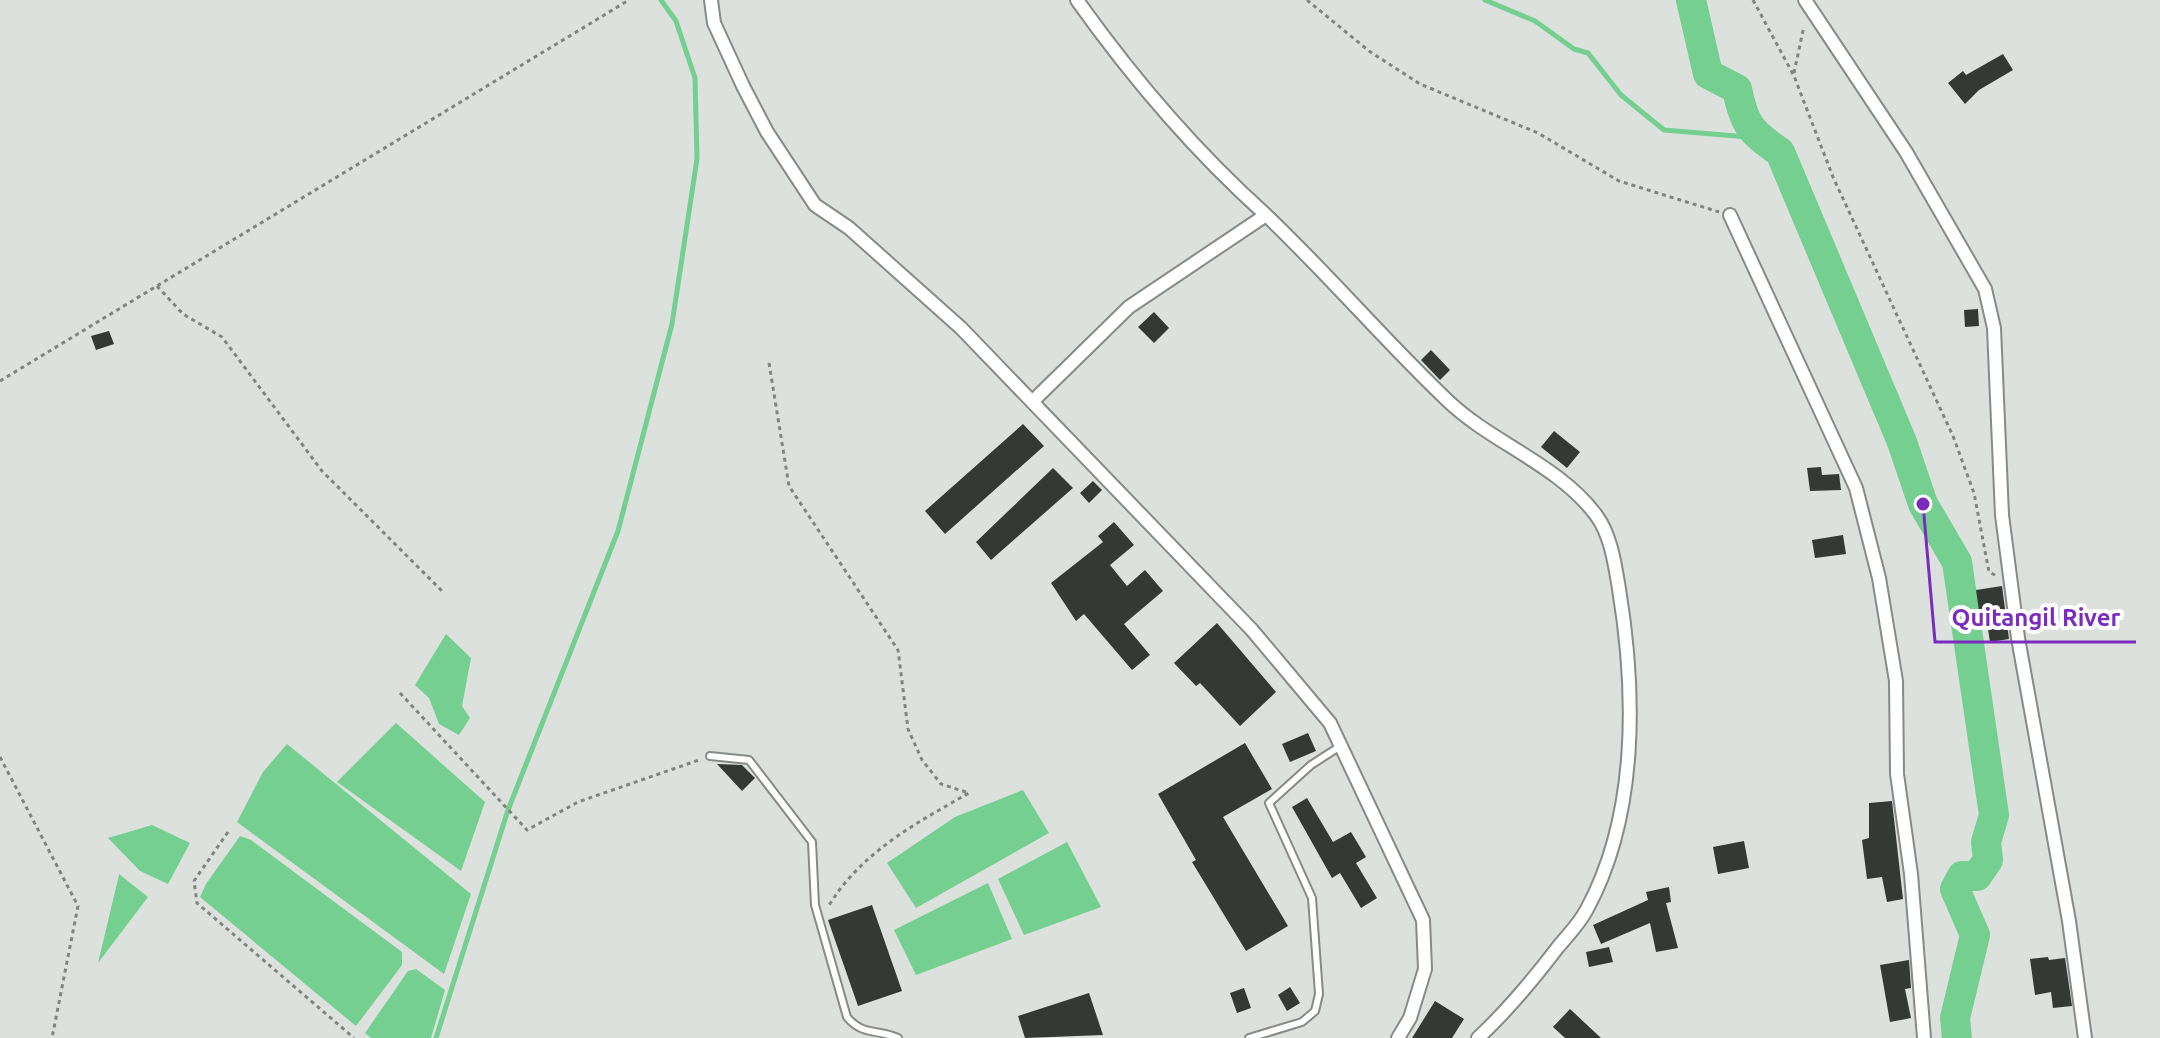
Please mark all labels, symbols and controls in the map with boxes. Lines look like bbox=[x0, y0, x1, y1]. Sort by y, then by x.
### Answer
callout: Quitangil River bbox=[1935, 594, 2136, 642]
text: Quitangil River bbox=[1952, 604, 2121, 631]

